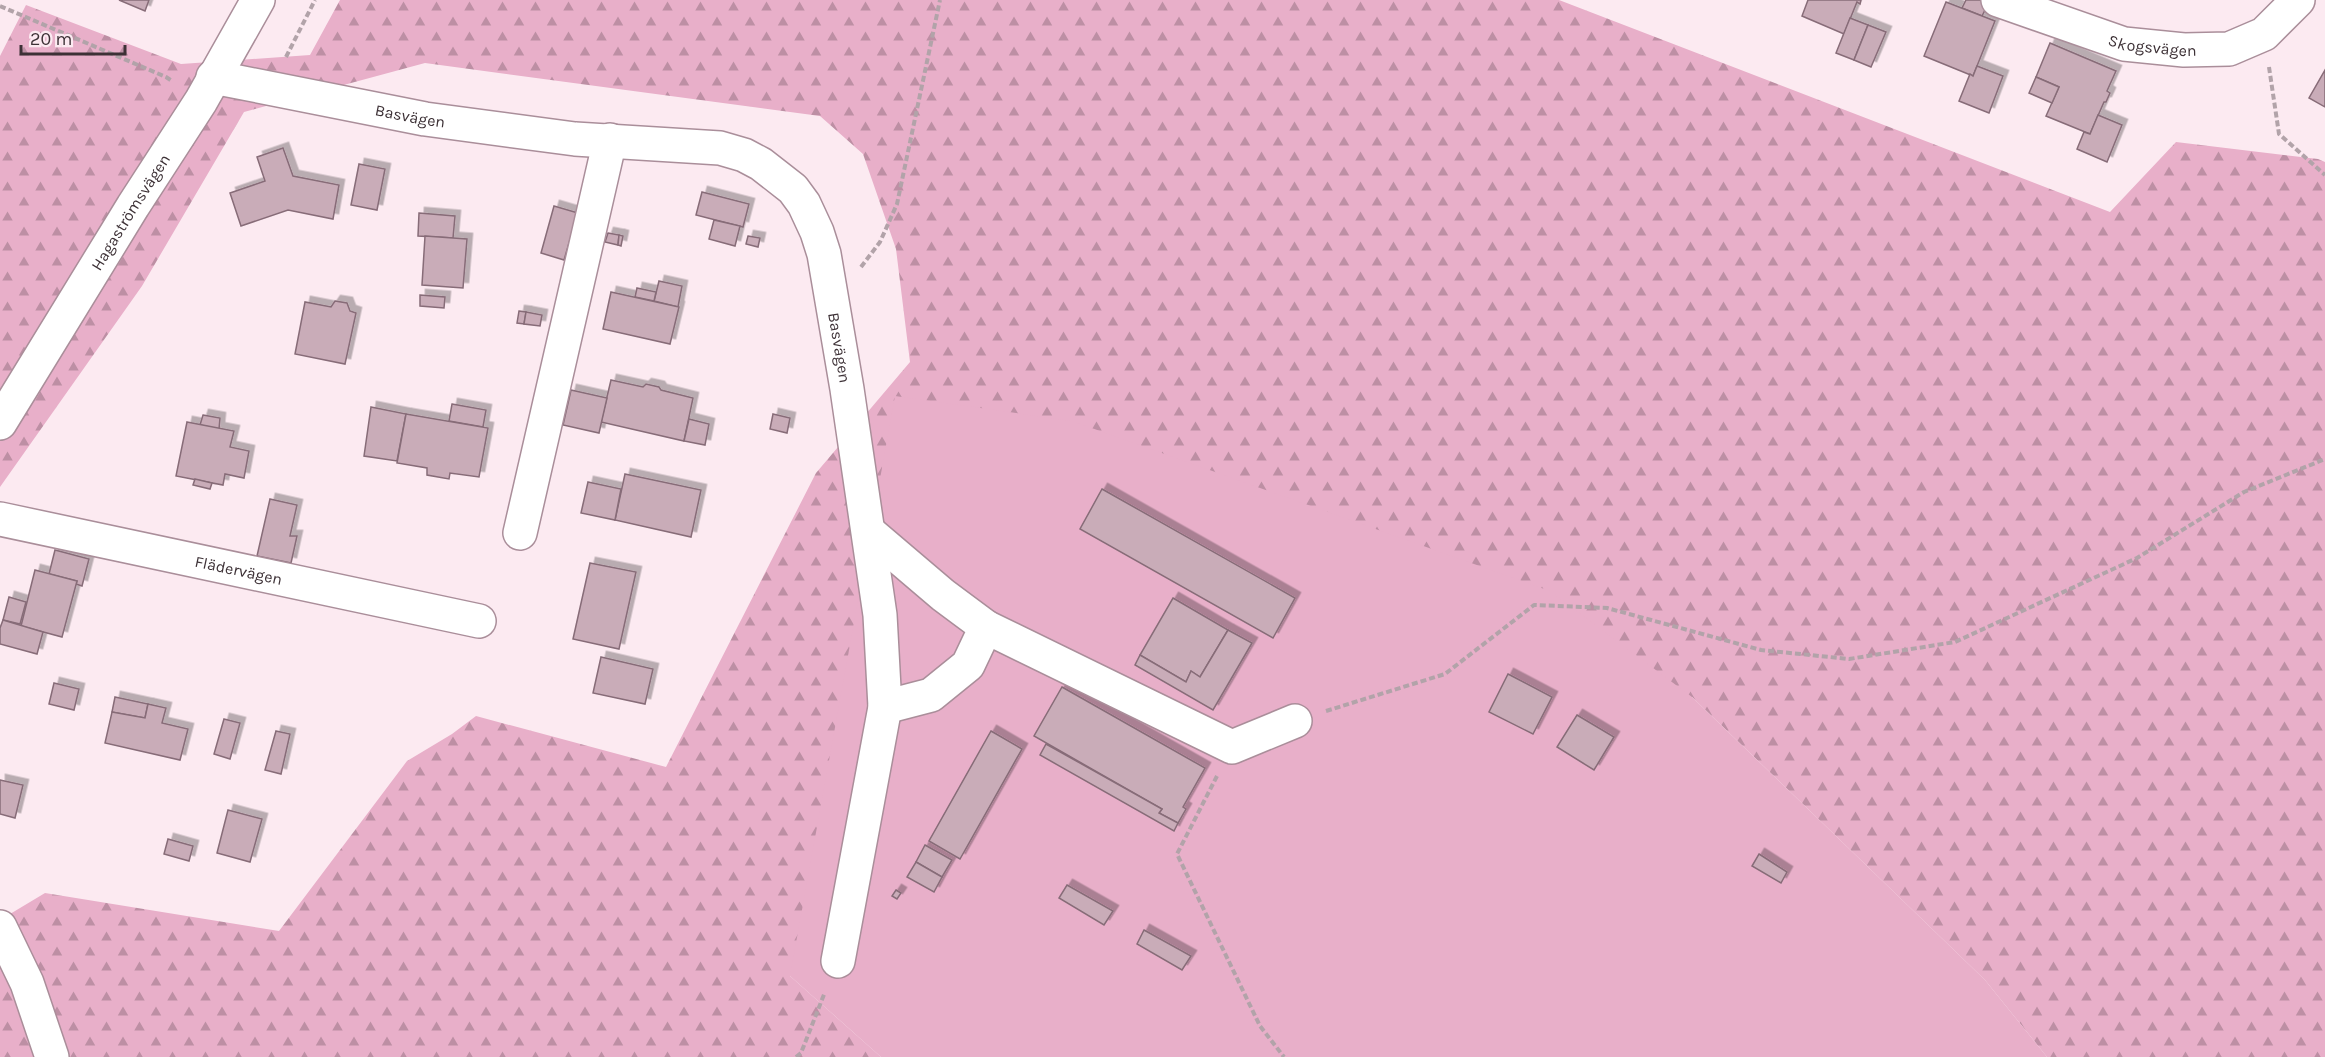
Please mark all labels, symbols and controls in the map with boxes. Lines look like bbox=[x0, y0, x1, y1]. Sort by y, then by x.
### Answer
scale bar bbox=[21, 18, 124, 56]
text: 20 m bbox=[30, 28, 72, 50]
street label: Skogsvägen bbox=[2106, 30, 2197, 60]
street label: Basvägen bbox=[373, 100, 446, 132]
street label: Hagaströmsvägen bbox=[87, 151, 174, 274]
street label: Basvägen bbox=[824, 311, 855, 384]
street label: Flädervägen bbox=[193, 552, 284, 589]

